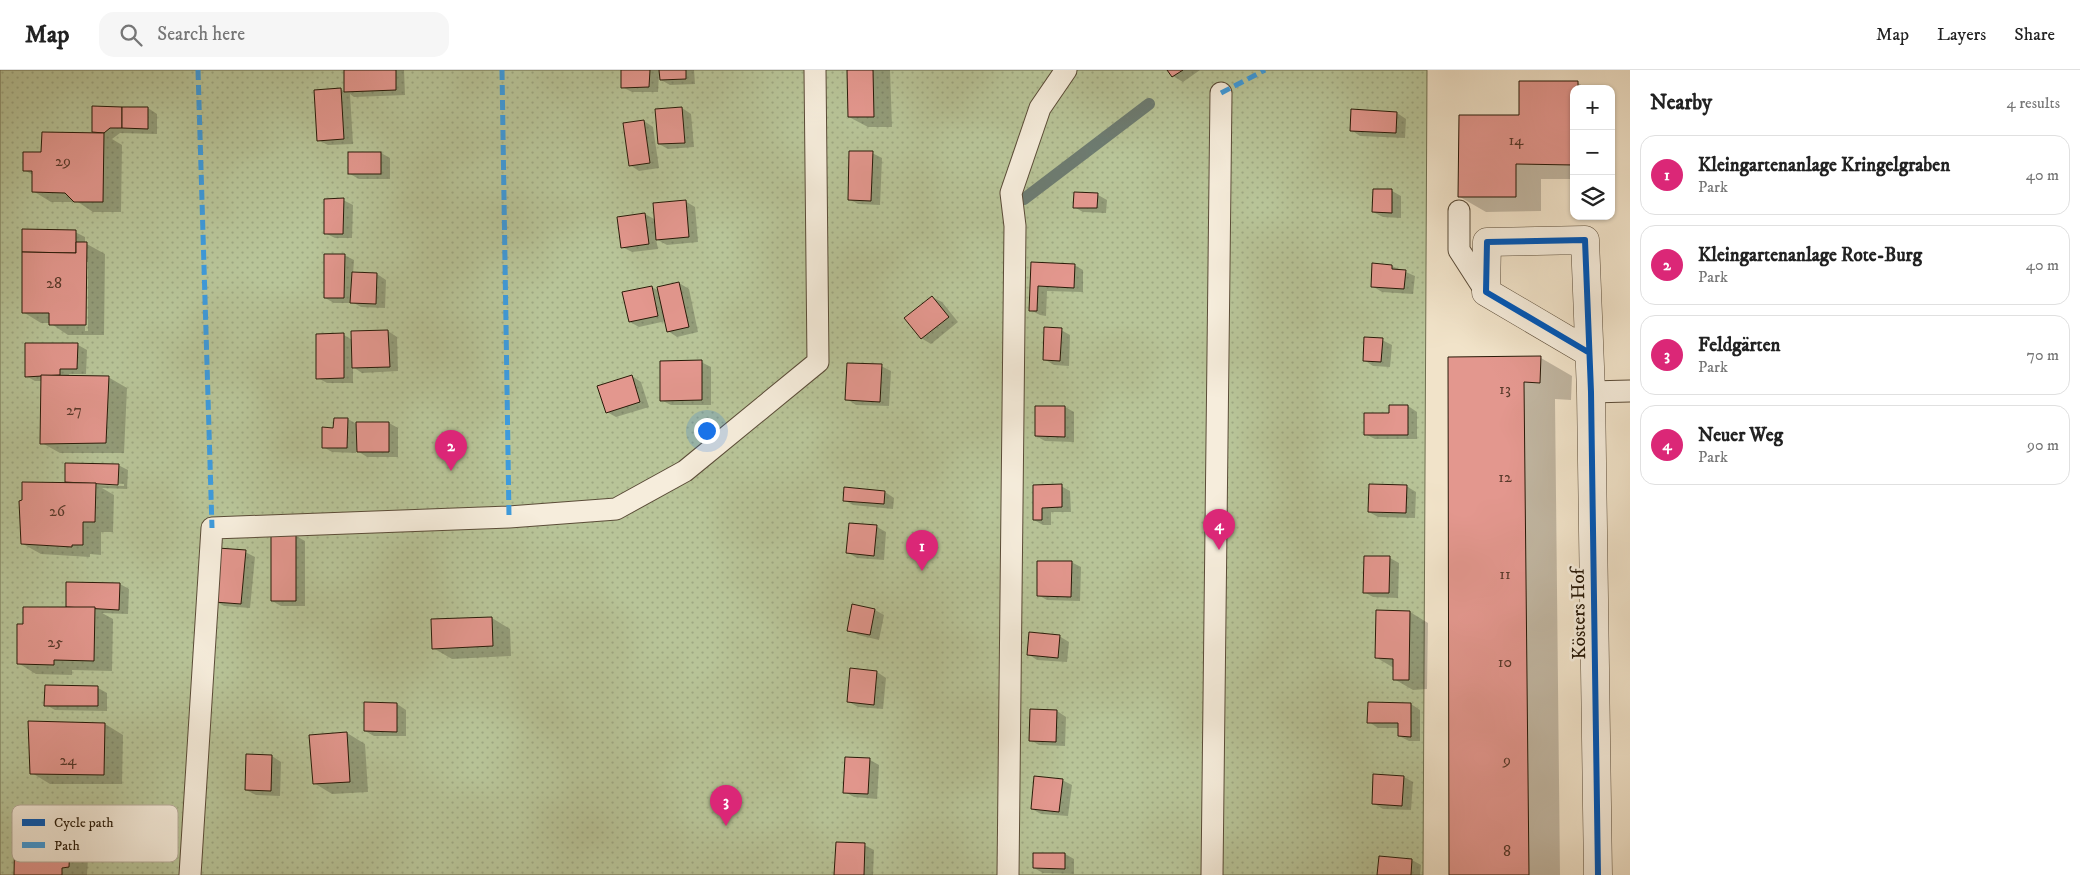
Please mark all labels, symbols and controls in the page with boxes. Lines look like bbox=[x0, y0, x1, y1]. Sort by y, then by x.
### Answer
search box bbox=[99, 12, 449, 57]
text: Map bbox=[25, 20, 69, 50]
icon: search bbox=[117, 21, 145, 49]
text: Search here bbox=[157, 23, 245, 46]
text: Map bbox=[1876, 24, 1909, 46]
text: Layers bbox=[1937, 24, 1986, 46]
text: Share bbox=[2014, 24, 2055, 46]
map controls bbox=[1570, 85, 1615, 220]
button: + bbox=[1570, 85, 1615, 130]
text: Nearby bbox=[1650, 90, 1712, 116]
text: 4 results bbox=[2007, 93, 2060, 113]
house number: 14 bbox=[1508, 130, 1524, 150]
button: − bbox=[1570, 130, 1615, 175]
house number: 29 bbox=[55, 151, 71, 171]
text: Kleingartenanlage Kringelgraben bbox=[1698, 154, 1950, 177]
text: 1 bbox=[1664, 165, 1670, 185]
text: 40 m bbox=[2026, 165, 2059, 185]
button: layers bbox=[1570, 175, 1615, 220]
text: Park bbox=[1698, 177, 1728, 197]
text: Kleingartenanlage Rote-Burg bbox=[1698, 244, 1922, 267]
text: 2 bbox=[1663, 255, 1671, 275]
text: 40 m bbox=[2026, 255, 2059, 275]
text: Park bbox=[1698, 267, 1728, 287]
house number: 28 bbox=[46, 273, 62, 293]
text: Feldgärten bbox=[1698, 334, 1781, 357]
text: 3 bbox=[1664, 345, 1670, 365]
text: 70 m bbox=[2027, 345, 2059, 365]
text: Park bbox=[1698, 357, 1728, 377]
house number: 13 bbox=[1499, 379, 1511, 399]
house number: 27 bbox=[66, 400, 82, 420]
your location bbox=[694, 418, 720, 444]
text: Neuer Weg bbox=[1698, 424, 1783, 447]
pin: 2 bbox=[435, 430, 467, 471]
text: 4 bbox=[1662, 435, 1672, 455]
text: 90 m bbox=[2027, 435, 2059, 455]
text: Park bbox=[1698, 447, 1728, 467]
house number: 12 bbox=[1498, 467, 1512, 487]
house number: 26 bbox=[49, 501, 66, 521]
pin: 4 bbox=[1203, 509, 1235, 550]
pin: 1 bbox=[906, 530, 938, 571]
house number: 11 bbox=[1499, 564, 1511, 584]
street label: Kösters Hof bbox=[1567, 565, 1591, 660]
house number: 25 bbox=[47, 632, 63, 652]
house number: 10 bbox=[1498, 652, 1512, 672]
house number: 24 bbox=[59, 750, 77, 770]
house number: 9 bbox=[1502, 750, 1511, 770]
pin: 3 bbox=[710, 785, 742, 826]
legend bbox=[12, 805, 178, 862]
text: Cycle path bbox=[54, 814, 114, 832]
text: Path bbox=[54, 837, 81, 855]
house number: 8 bbox=[1503, 841, 1511, 861]

